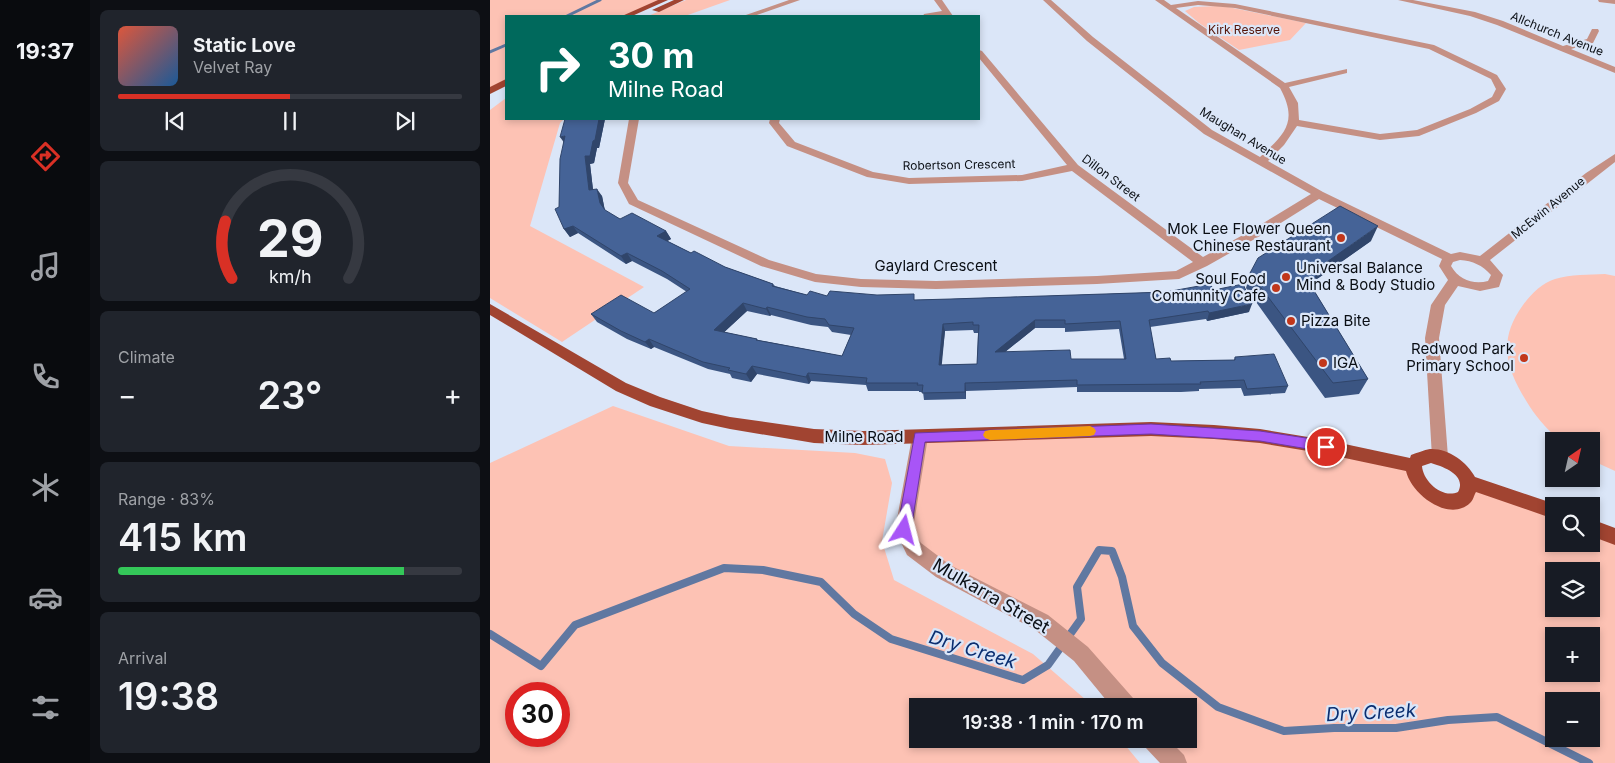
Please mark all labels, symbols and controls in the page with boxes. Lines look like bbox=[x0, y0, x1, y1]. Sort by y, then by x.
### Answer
street label: Allchurch Avenue bbox=[1509, 8, 1606, 59]
park label: Kirk Reserve bbox=[1208, 22, 1280, 37]
text: Static Love bbox=[193, 34, 296, 57]
text: 30 m bbox=[608, 34, 694, 76]
icon: right bbox=[525, 35, 590, 100]
text: 19:37 bbox=[16, 38, 74, 64]
text: Velvet Ray bbox=[193, 57, 272, 77]
text: Milne Road bbox=[608, 76, 724, 102]
street label: Maughan Avenue bbox=[1197, 104, 1289, 167]
icon: previous bbox=[161, 107, 189, 135]
icon: pause bbox=[276, 107, 304, 135]
icon: next bbox=[391, 107, 419, 135]
icon: directions bbox=[28, 139, 63, 174]
street label: Dillon Street bbox=[1079, 151, 1143, 204]
street label: Robertson Crescent bbox=[902, 156, 1016, 173]
street label: McEwin Avenue bbox=[1508, 173, 1587, 242]
text: 29 bbox=[257, 207, 323, 270]
place label: Mok Lee Flower Queen Chinese Restaurant bbox=[1167, 219, 1331, 255]
marker: Mok Lee Flower Queen Chinese Restaurant bbox=[1335, 232, 1347, 244]
icon: music bbox=[28, 249, 63, 284]
street label: Gaylard Crescent bbox=[875, 256, 998, 275]
place label: Universal Balance Mind & Body Studio bbox=[1296, 258, 1435, 294]
text: km/h bbox=[269, 266, 311, 287]
place label: Soul Food Comunnity Cafe bbox=[1152, 269, 1266, 305]
marker: Universal Balance Mind & Body Studio bbox=[1280, 271, 1292, 283]
marker: Soul Food Comunnity Cafe bbox=[1270, 282, 1282, 294]
place label: Pizza Bite bbox=[1301, 311, 1370, 330]
marker: Pizza Bite bbox=[1285, 315, 1297, 327]
place label: Redwood Park Primary School bbox=[1406, 339, 1515, 375]
text: Climate bbox=[118, 347, 175, 367]
marker: Redwood Park Primary School bbox=[1518, 352, 1530, 364]
place label: IGA bbox=[1333, 353, 1358, 372]
marker: IGA bbox=[1317, 357, 1329, 369]
icon: phone bbox=[28, 359, 63, 394]
text: 23° bbox=[258, 372, 322, 418]
text: − bbox=[118, 378, 137, 412]
text: + bbox=[443, 378, 462, 412]
pin bbox=[1305, 426, 1347, 468]
street label: Milne Road bbox=[825, 427, 903, 446]
north arrow bbox=[1545, 432, 1600, 488]
map controls bbox=[1545, 432, 1600, 747]
icon: arrive bbox=[1312, 433, 1340, 461]
icon: climate bbox=[28, 470, 63, 505]
text: Range · 83% bbox=[118, 489, 215, 509]
button: search bbox=[1545, 497, 1600, 552]
position arrow bbox=[877, 503, 929, 555]
text: 415 km bbox=[118, 514, 248, 560]
street label: Mulkarra Street bbox=[929, 554, 1053, 637]
button: layers bbox=[1545, 562, 1600, 617]
icon: car bbox=[28, 580, 63, 615]
water label: Dry Creek bbox=[926, 625, 1020, 674]
button: + bbox=[1545, 627, 1600, 682]
text: Arrival bbox=[118, 648, 167, 668]
text: 19:38 bbox=[118, 673, 219, 719]
speed limit sign: 30 bbox=[505, 682, 570, 747]
icon: filters bbox=[28, 690, 63, 725]
button: − bbox=[1545, 692, 1600, 747]
water label: Dry Creek bbox=[1325, 699, 1417, 726]
text: 19:38 · 1 min · 170 m bbox=[962, 711, 1144, 734]

